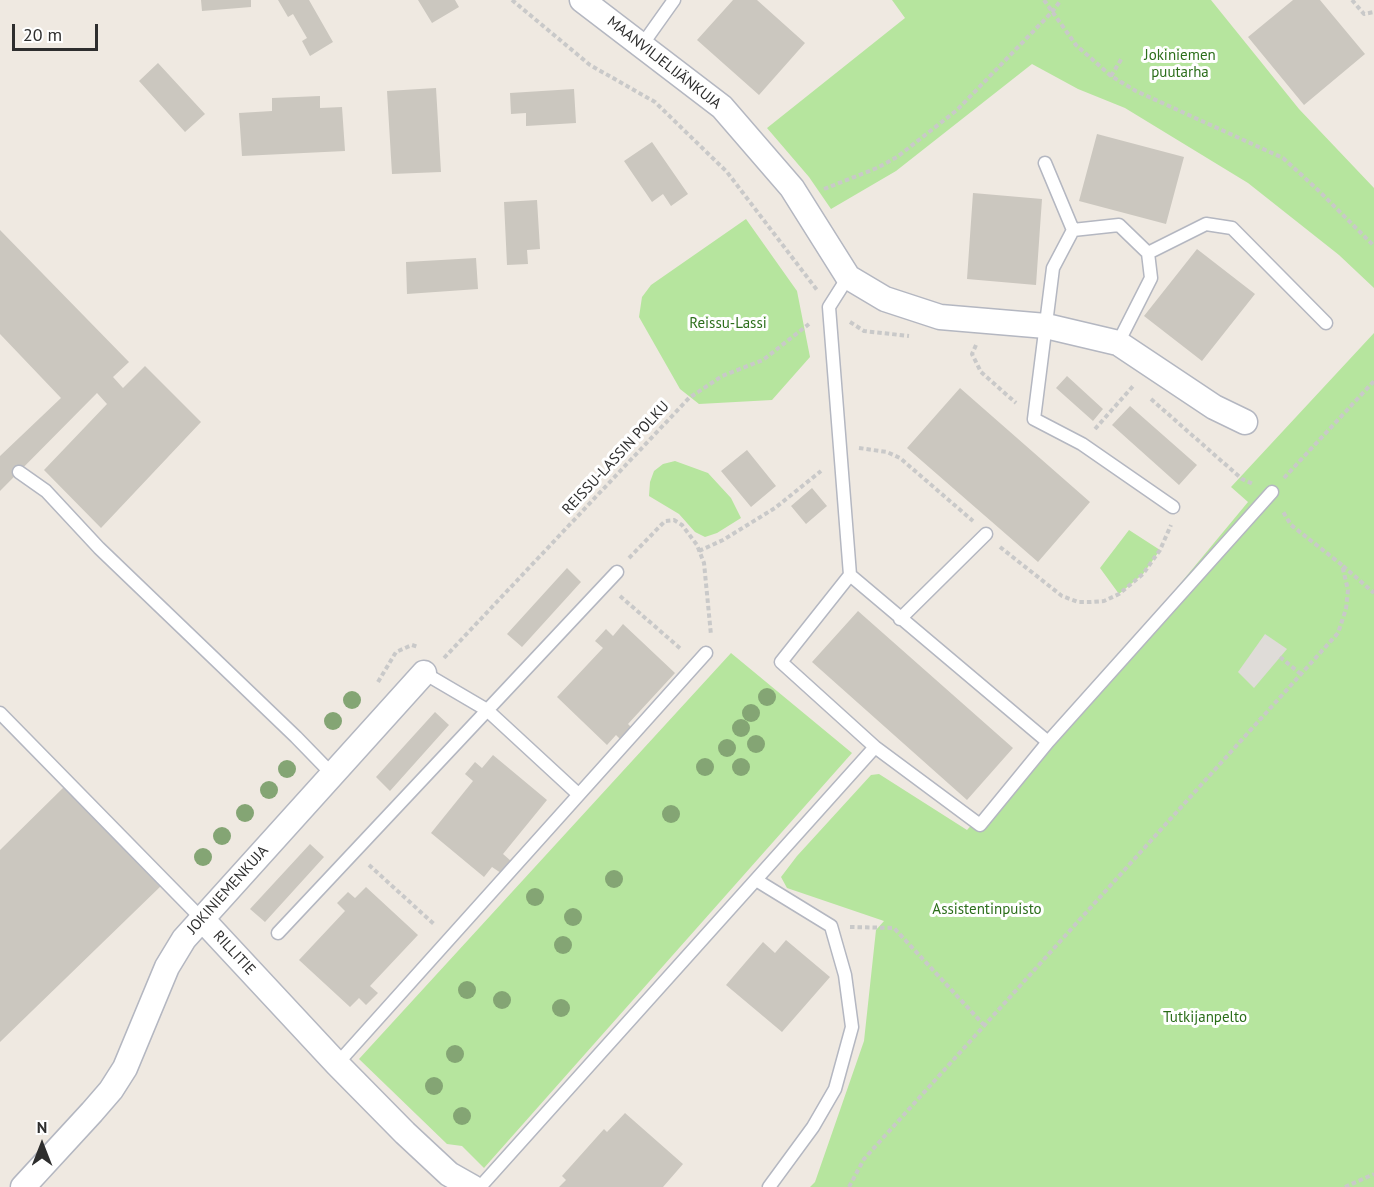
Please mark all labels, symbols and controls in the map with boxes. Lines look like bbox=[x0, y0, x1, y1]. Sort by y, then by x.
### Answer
scale bar bbox=[15, 12, 100, 50]
street label: MAANVILJELIJÄNKUJA bbox=[603, 13, 725, 113]
text: 20 m bbox=[23, 23, 62, 46]
park label: Jokiniemen puutarha bbox=[1144, 47, 1216, 82]
park label: Reissu-Lassi bbox=[689, 315, 767, 333]
street label: REISSU-LASSIN POLKU bbox=[559, 398, 673, 518]
street label: JOKINIEMENKUJA bbox=[184, 842, 272, 938]
park label: Assistentinpuisto bbox=[932, 901, 1042, 919]
street label: RILLITIE bbox=[209, 927, 259, 979]
park label: Tutkijanpelto bbox=[1163, 1009, 1247, 1027]
north arrow bbox=[12, 1115, 72, 1175]
text: N bbox=[37, 1117, 47, 1137]

